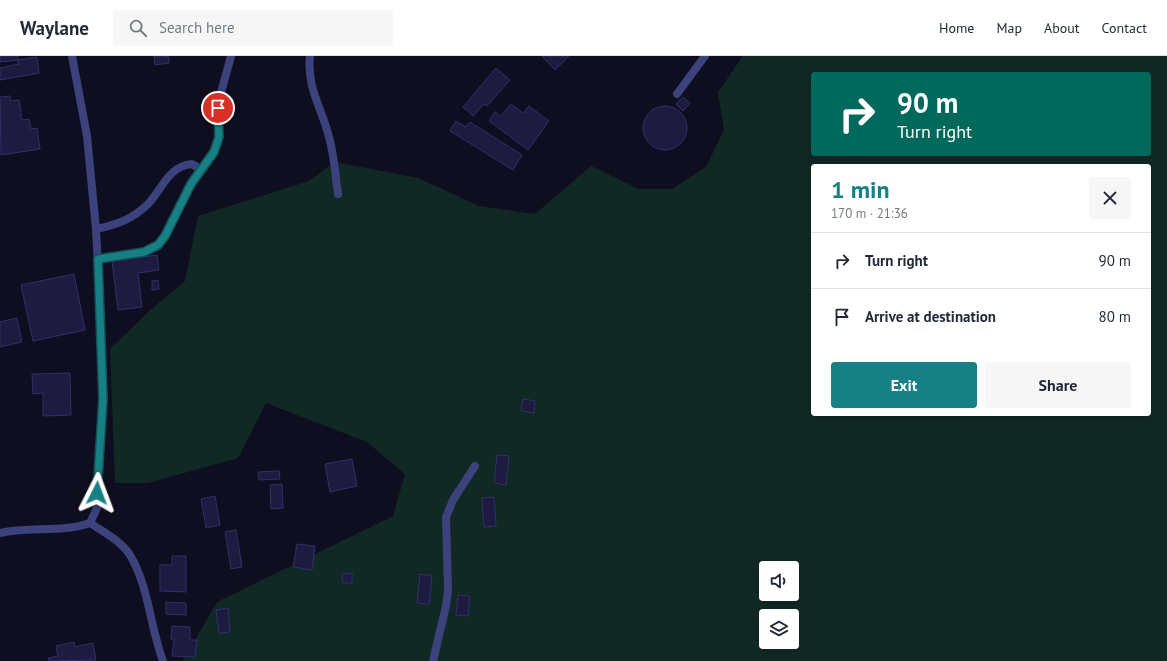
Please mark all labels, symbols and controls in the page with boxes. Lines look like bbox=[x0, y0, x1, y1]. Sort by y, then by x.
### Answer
search box bbox=[113, 10, 393, 46]
text: Waylane bbox=[20, 16, 89, 40]
icon: search bbox=[127, 17, 149, 39]
text: Search here bbox=[159, 18, 235, 37]
text: Home bbox=[939, 19, 974, 37]
text: Map bbox=[996, 19, 1022, 37]
text: About bbox=[1044, 19, 1080, 37]
text: Contact bbox=[1102, 19, 1147, 37]
text: 90 m bbox=[897, 84, 958, 121]
icon: right bbox=[831, 88, 883, 140]
pin bbox=[201, 91, 235, 125]
icon: arrive bbox=[207, 97, 229, 119]
text: Turn right bbox=[897, 120, 972, 143]
text: 1 min bbox=[831, 174, 890, 205]
button: close bbox=[1089, 177, 1131, 219]
text: 170 m · 21:36 bbox=[831, 205, 908, 222]
icon: right bbox=[831, 250, 853, 272]
text: Turn right bbox=[865, 251, 928, 270]
text: 90 m bbox=[1098, 251, 1131, 270]
icon: arrive bbox=[831, 306, 853, 328]
text: Arrive at destination bbox=[865, 307, 996, 326]
text: 80 m bbox=[1098, 307, 1131, 326]
button: Exit bbox=[831, 362, 977, 408]
button: Share bbox=[985, 362, 1131, 408]
position arrow bbox=[76, 472, 118, 514]
map controls bbox=[759, 561, 799, 649]
button: sound bbox=[759, 561, 799, 601]
button: layers bbox=[759, 609, 799, 649]

